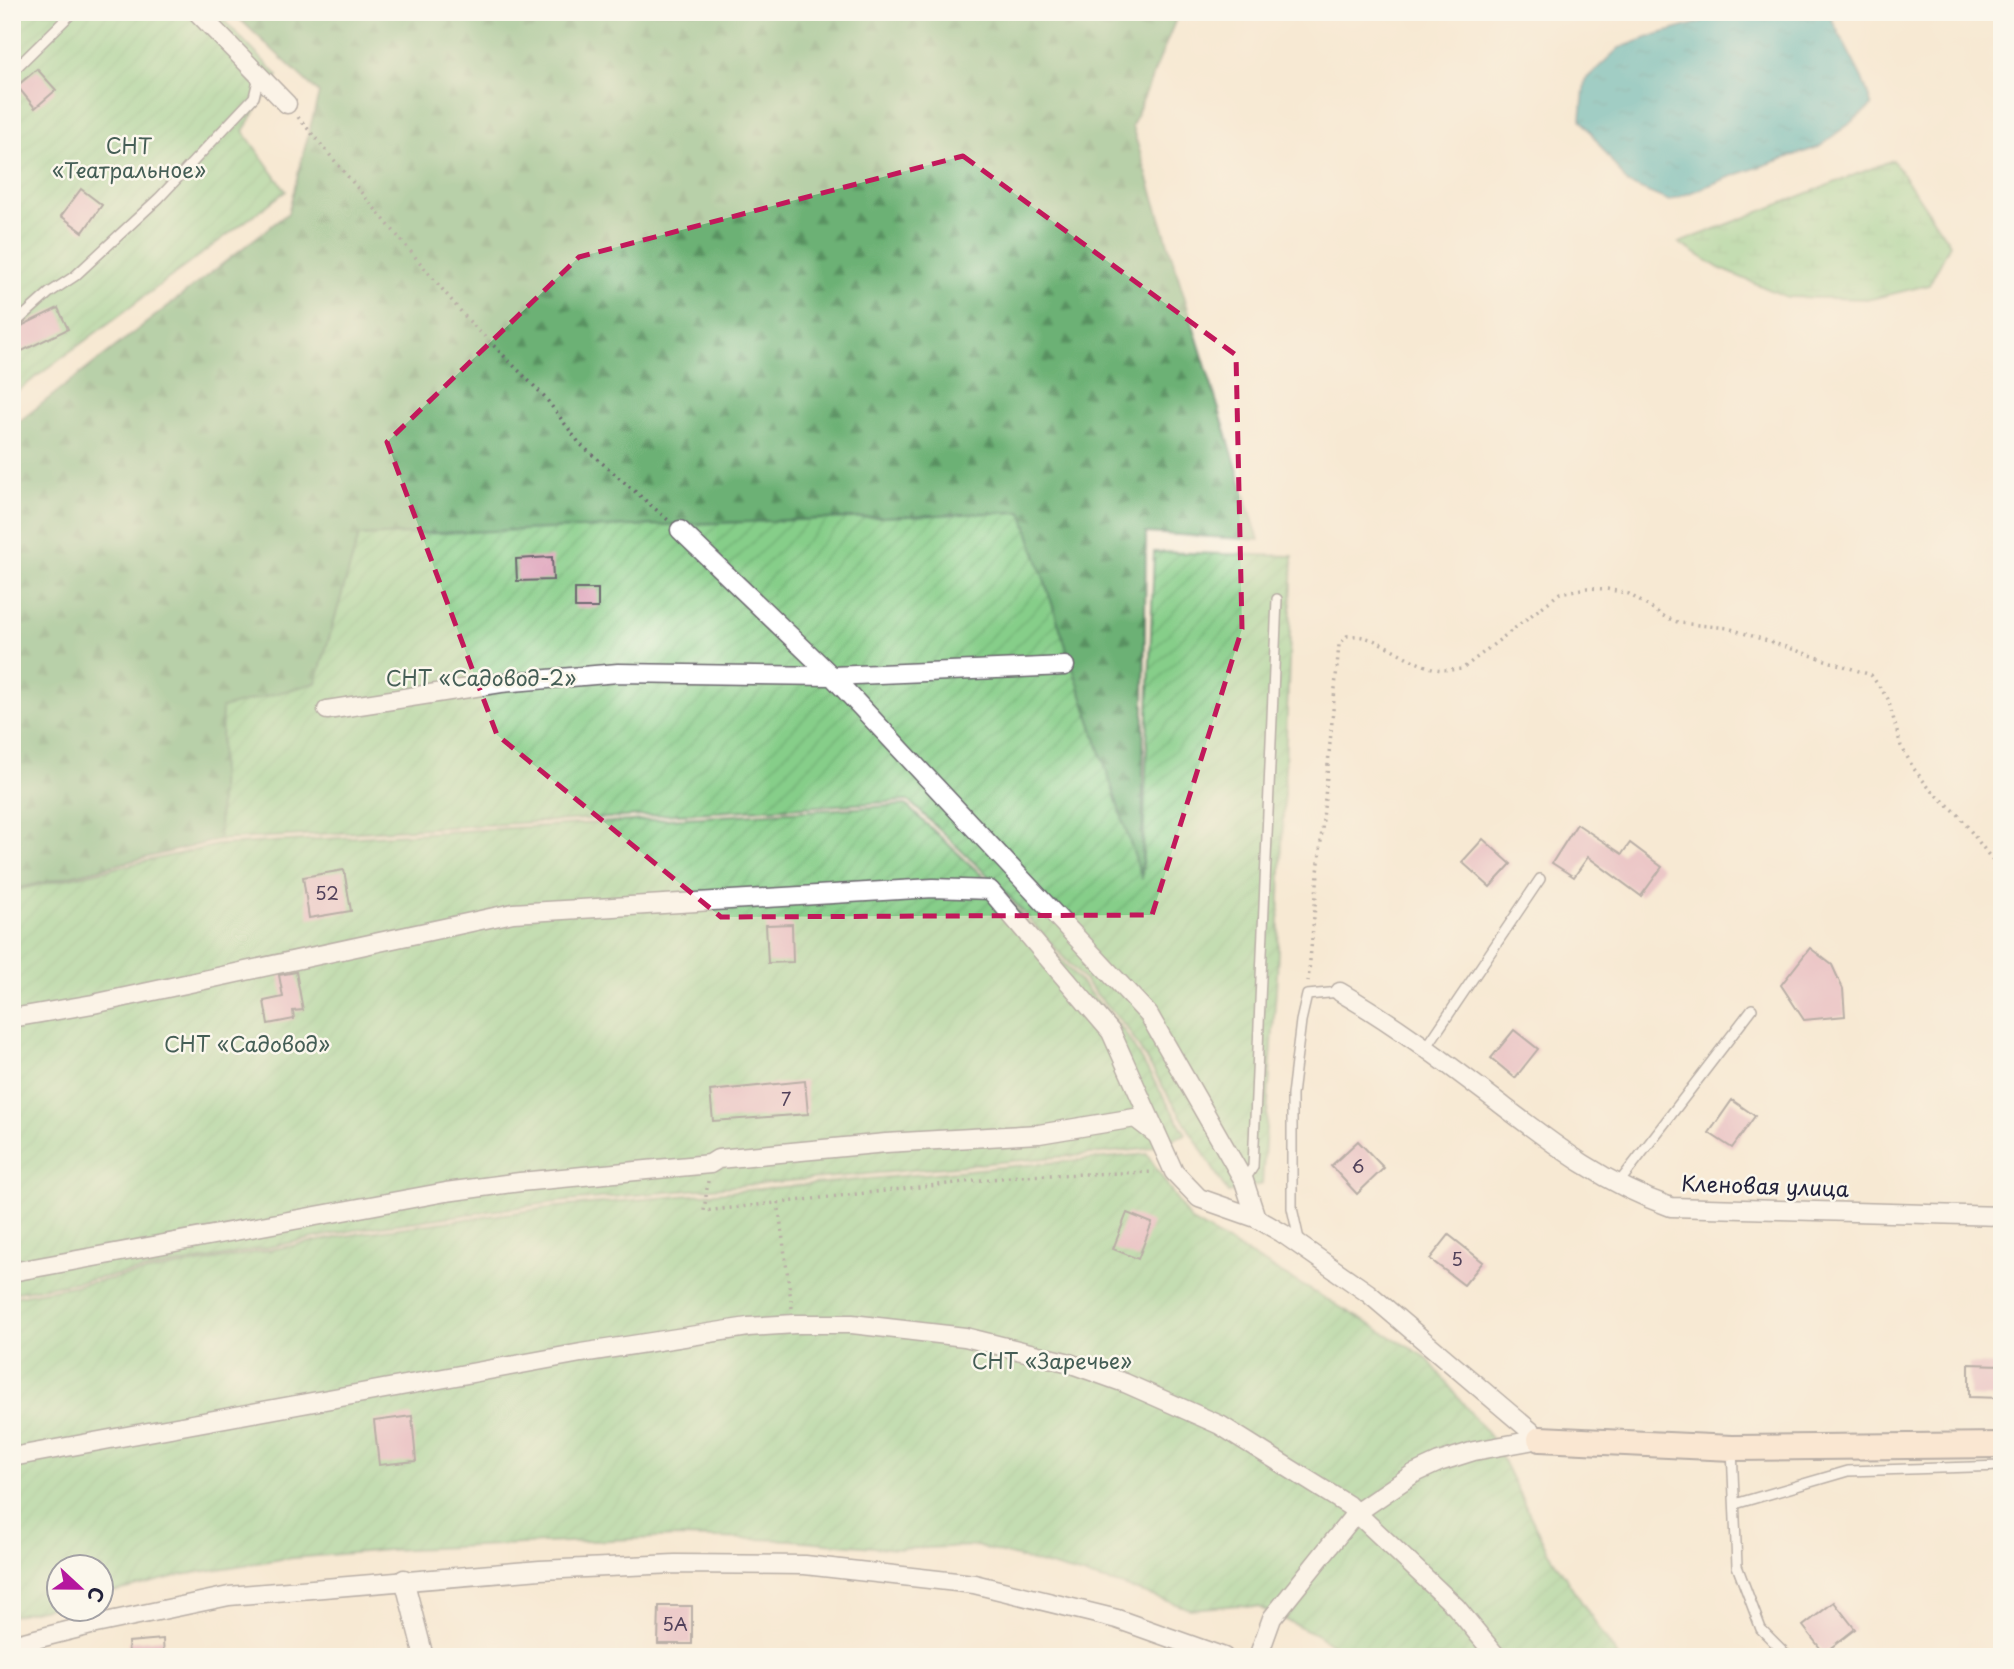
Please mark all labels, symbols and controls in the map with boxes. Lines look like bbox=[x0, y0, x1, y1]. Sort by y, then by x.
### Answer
park label: СНТ «Театральное» bbox=[52, 129, 206, 185]
park label: СНТ «Садовод-2» bbox=[386, 661, 576, 693]
house number: 52 bbox=[315, 879, 339, 906]
park label: СНТ «Садовод» bbox=[164, 1027, 330, 1059]
house number: 7 bbox=[781, 1085, 791, 1112]
house number: 6 bbox=[1352, 1152, 1364, 1179]
street label: Кленовая улица bbox=[1681, 1166, 1850, 1204]
house number: 5 bbox=[1451, 1245, 1463, 1272]
park label: СНТ «Заречье» bbox=[972, 1344, 1132, 1376]
north arrow bbox=[46, 1554, 116, 1624]
text: С bbox=[81, 1583, 112, 1607]
house number: 5А bbox=[662, 1610, 688, 1637]

